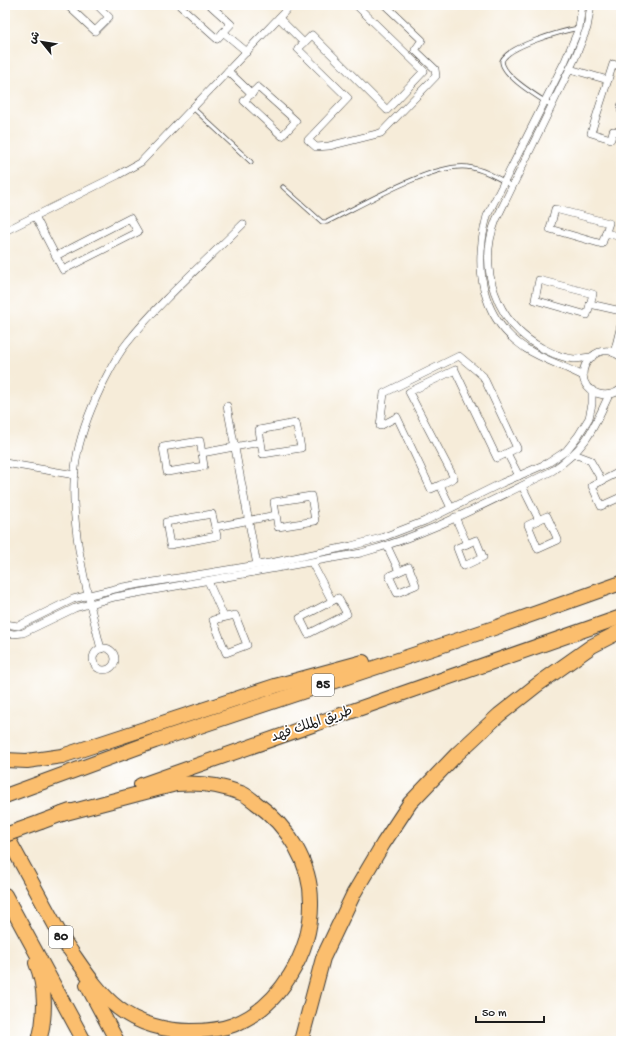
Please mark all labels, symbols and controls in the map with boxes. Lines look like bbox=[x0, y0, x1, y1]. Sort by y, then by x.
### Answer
north arrow bbox=[22, 22, 62, 62]
text: ش bbox=[27, 30, 43, 46]
road number: 85 bbox=[312, 674, 334, 696]
street label: طريق الملك فهد bbox=[269, 703, 355, 747]
road number: 80 bbox=[49, 926, 73, 948]
scale bar bbox=[476, 998, 544, 1024]
text: 50 m bbox=[482, 1007, 507, 1021]

